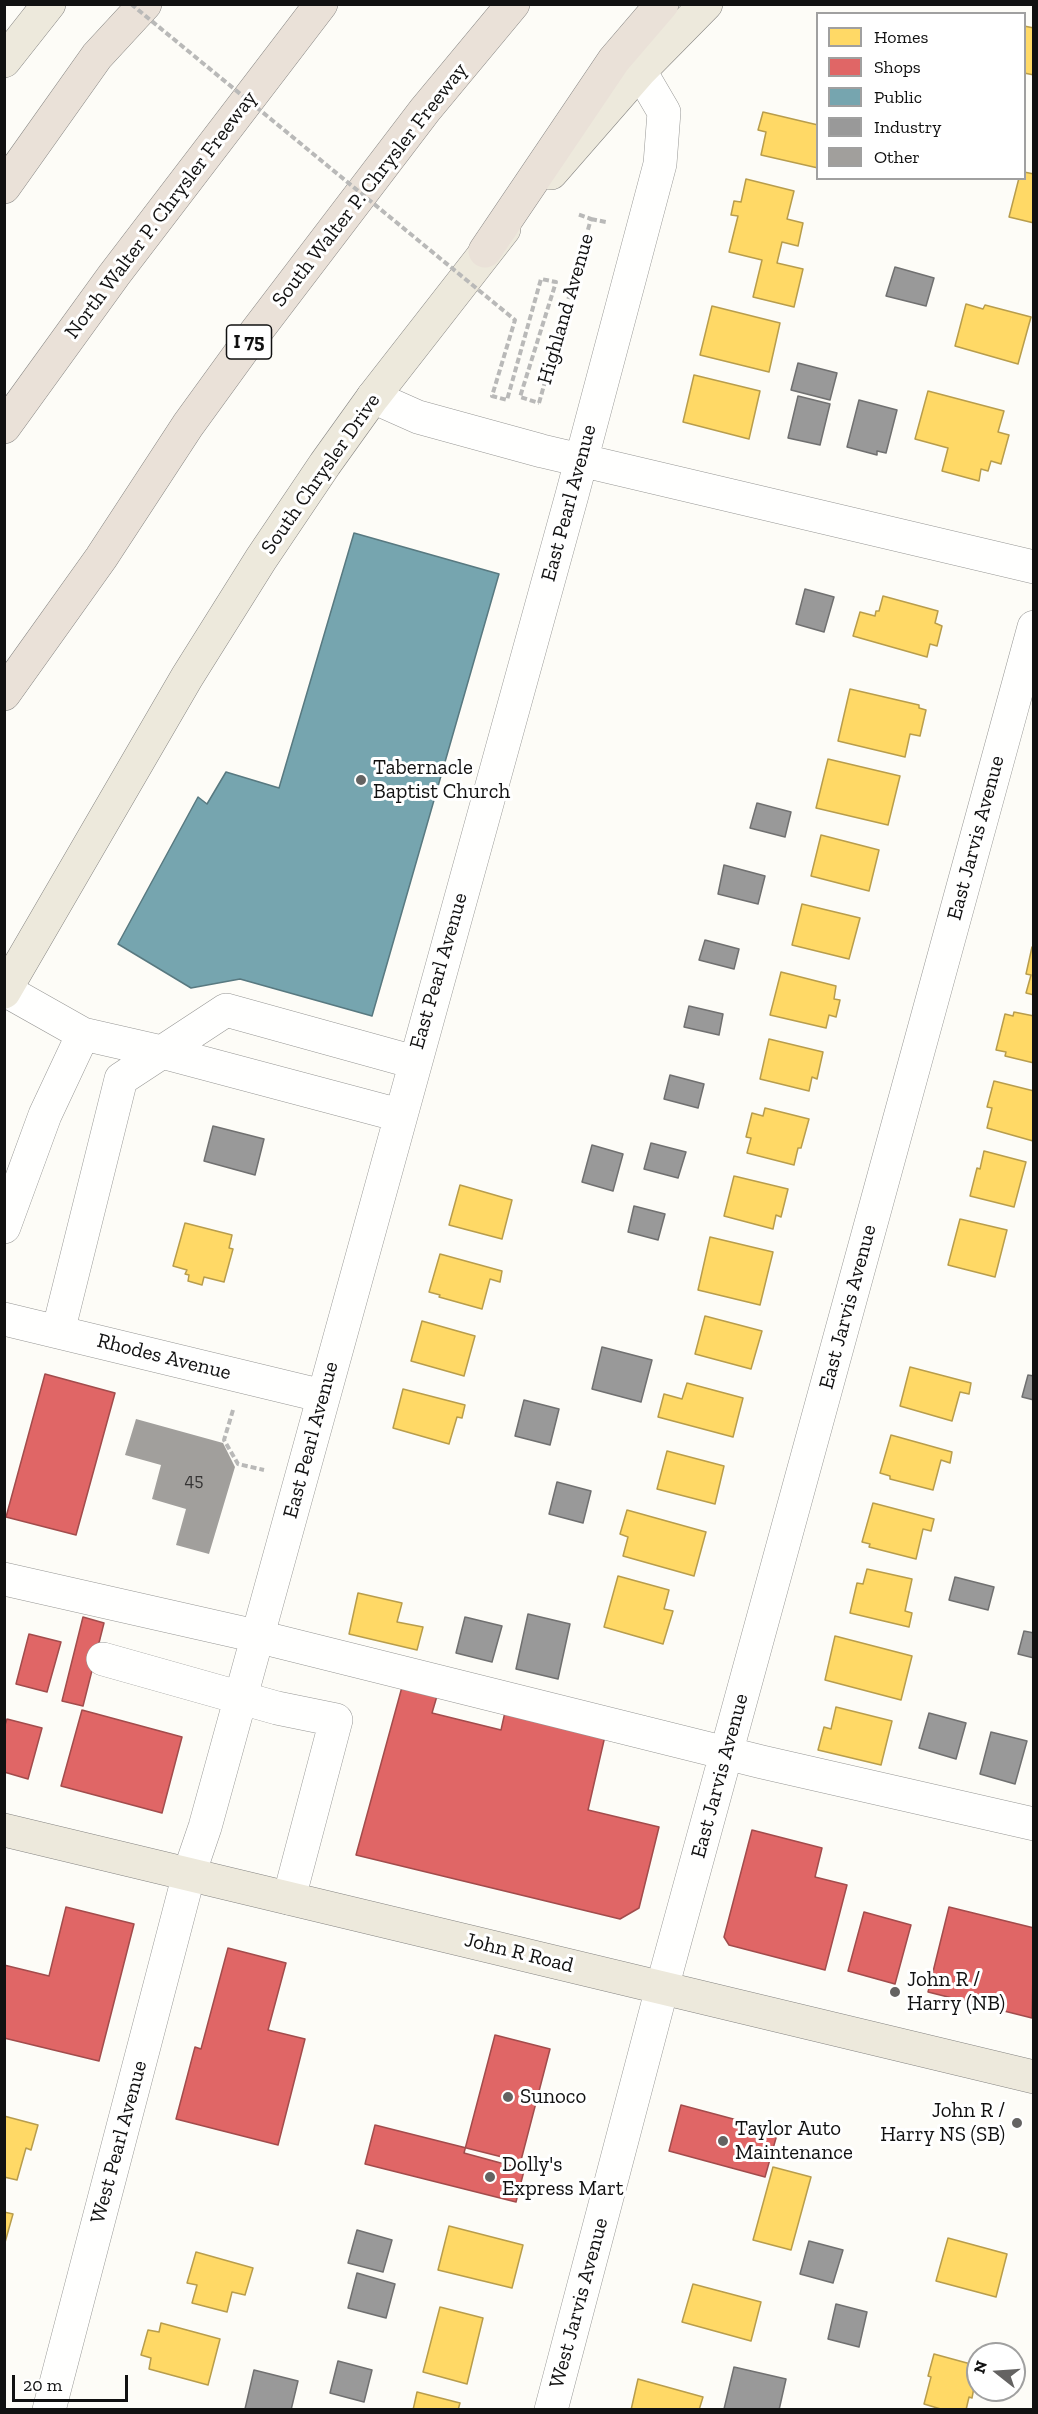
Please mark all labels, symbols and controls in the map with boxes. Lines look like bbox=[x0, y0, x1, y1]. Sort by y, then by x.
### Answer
legend bbox=[816, 12, 1026, 180]
text: Homes bbox=[874, 26, 928, 48]
text: Shops bbox=[874, 56, 921, 78]
street label: South Walter P. Chrysler Freeway bbox=[267, 58, 473, 312]
street label: North Walter P. Chrysler Freeway bbox=[60, 86, 262, 344]
text: Public bbox=[874, 86, 922, 108]
text: Industry bbox=[874, 116, 941, 138]
text: Other bbox=[874, 146, 920, 168]
street label: Highland Avenue bbox=[532, 231, 600, 387]
road number: I 75 bbox=[226, 325, 272, 359]
street label: South Chrysler Drive bbox=[256, 389, 386, 559]
street label: East Pearl Avenue bbox=[536, 422, 602, 584]
street label: East Jarvis Avenue bbox=[942, 753, 1010, 923]
place label: Tabernacle Baptist Church bbox=[373, 755, 510, 805]
marker: Tabernacle Baptist Church bbox=[354, 773, 368, 787]
street label: East Pearl Avenue bbox=[405, 890, 473, 1052]
street label: East Jarvis Avenue bbox=[814, 1222, 882, 1392]
street label: Rhodes Avenue bbox=[94, 1328, 234, 1386]
street label: East Pearl Avenue bbox=[278, 1359, 344, 1521]
house number: 45 bbox=[185, 1470, 203, 1492]
street label: East Jarvis Avenue bbox=[686, 1691, 754, 1861]
street label: John R Road bbox=[462, 1927, 576, 1979]
place label: John R / Harry (NB) bbox=[907, 1967, 1005, 2017]
marker: John R / Harry (NB) bbox=[888, 1985, 902, 1999]
street label: West Pearl Avenue bbox=[85, 2058, 153, 2226]
place label: Sunoco bbox=[520, 2084, 586, 2110]
marker: Sunoco bbox=[501, 2090, 515, 2104]
place label: John R / Harry NS (SB) bbox=[880, 2098, 1005, 2148]
place label: Taylor Auto Maintenance bbox=[735, 2116, 853, 2166]
marker: John R / Harry NS (SB) bbox=[1010, 2116, 1024, 2130]
marker: Taylor Auto Maintenance bbox=[716, 2134, 730, 2148]
place label: Dolly's Express Mart bbox=[502, 2152, 624, 2202]
marker: Dolly's Express Mart bbox=[483, 2170, 497, 2184]
street label: West Jarvis Avenue bbox=[544, 2215, 614, 2391]
north arrow bbox=[966, 2342, 1026, 2402]
text: N bbox=[969, 2359, 991, 2376]
scale bar bbox=[15, 2363, 130, 2401]
text: 20 m bbox=[23, 2374, 62, 2396]

